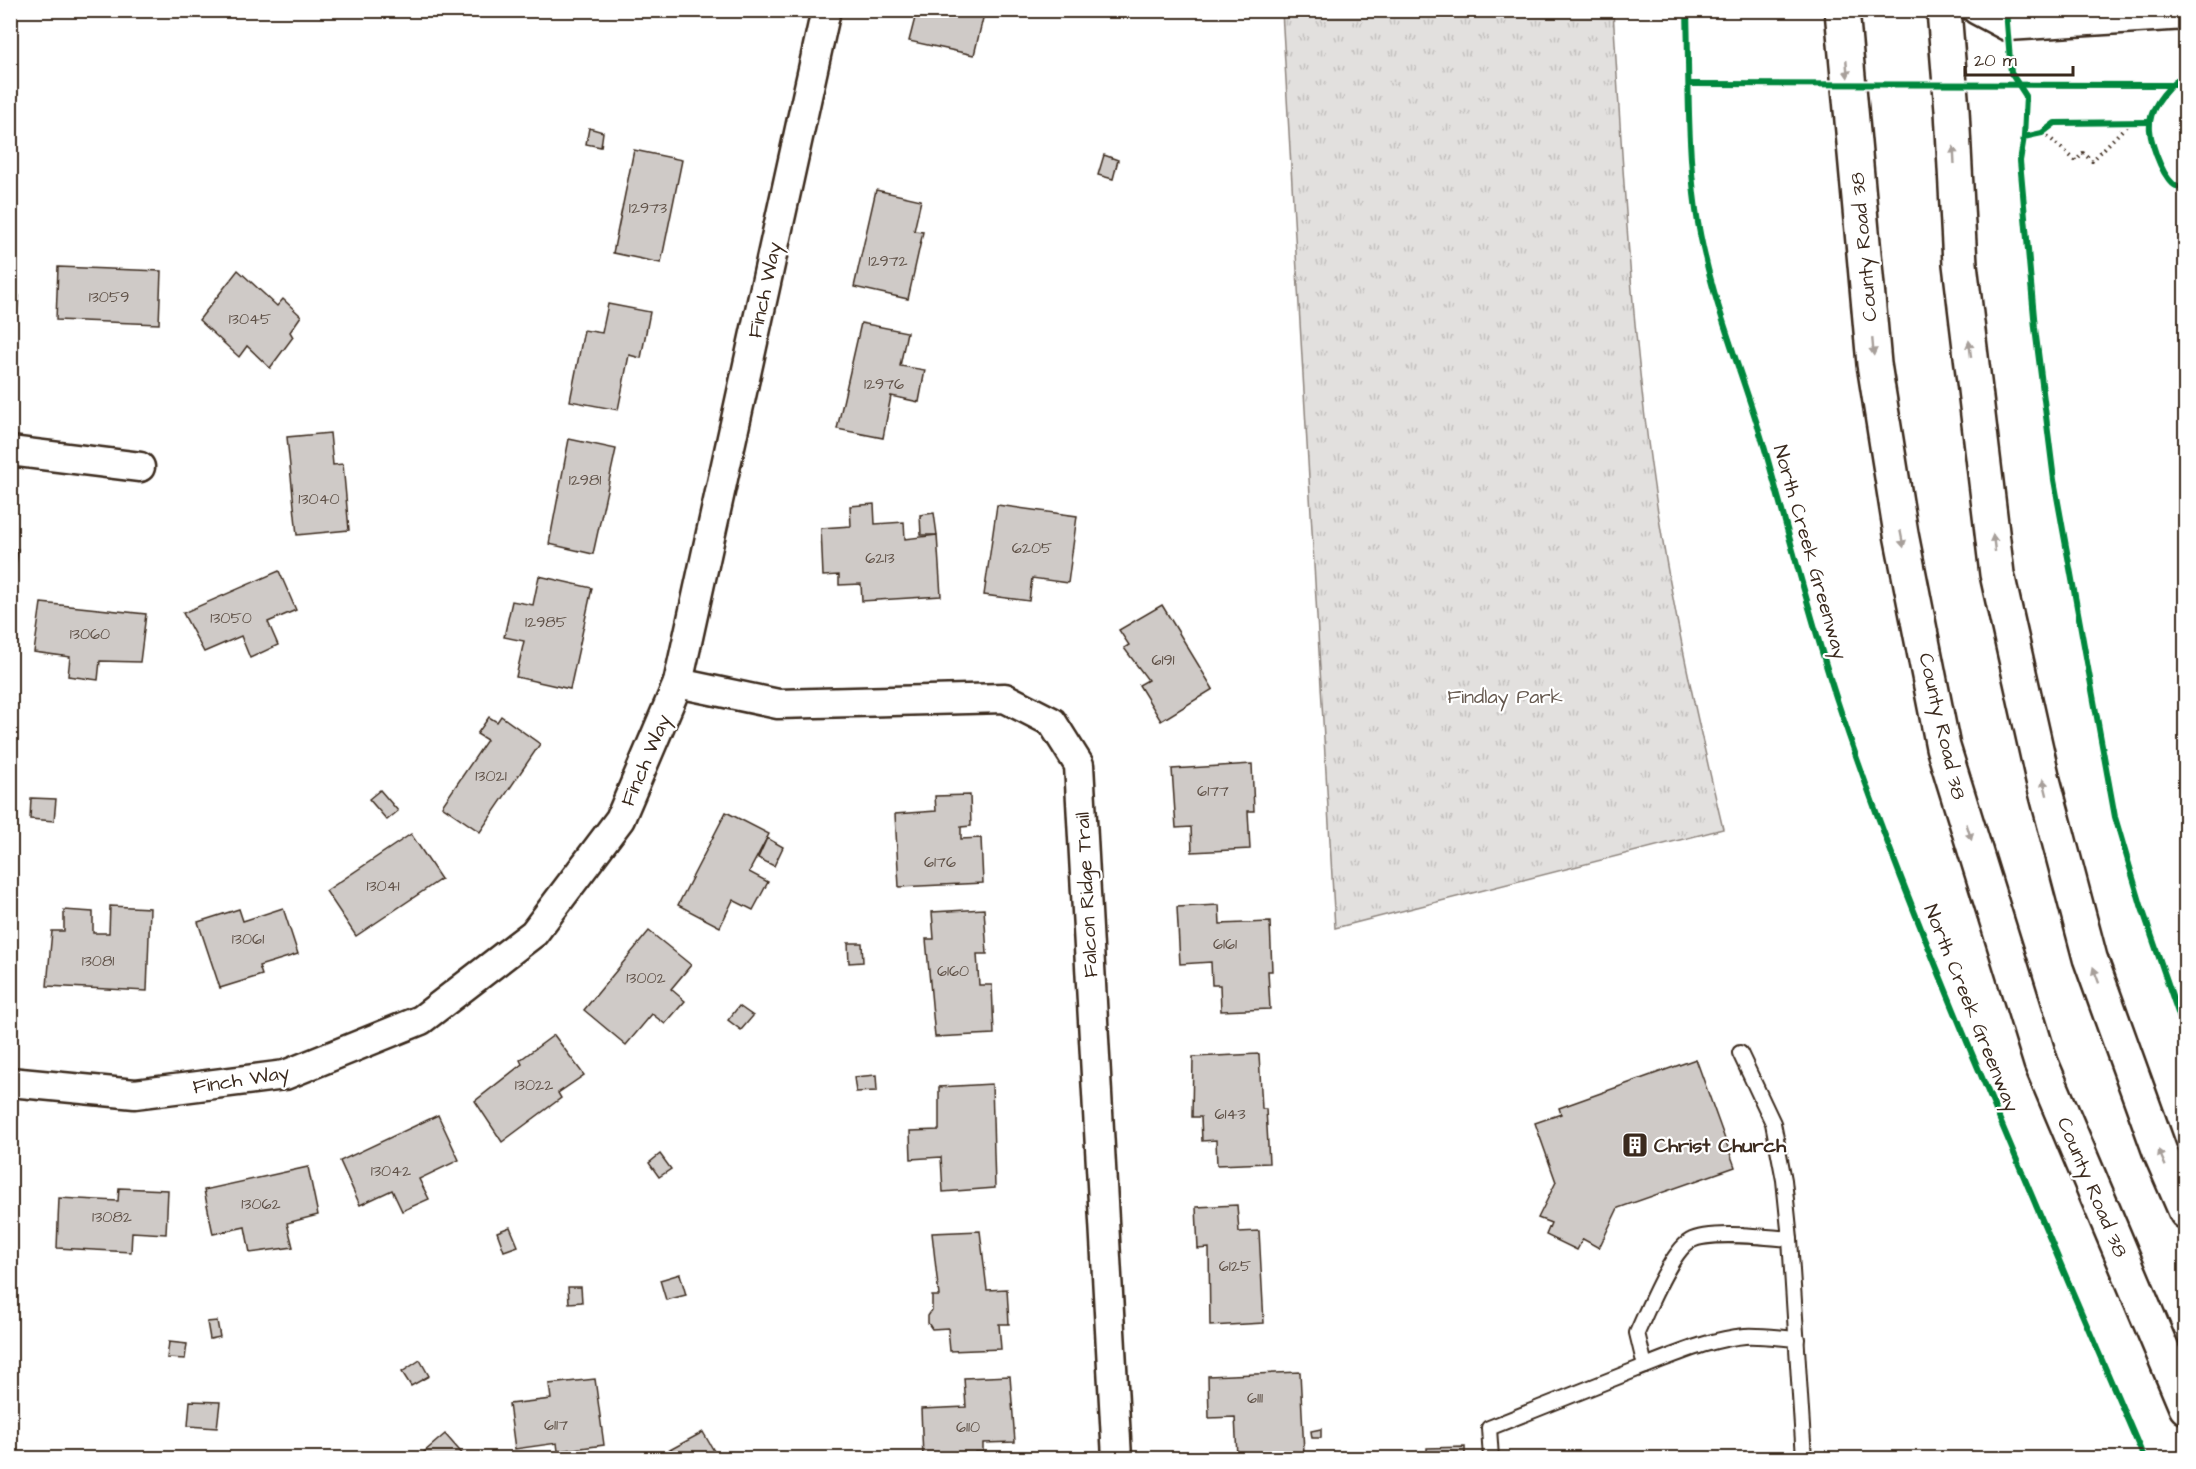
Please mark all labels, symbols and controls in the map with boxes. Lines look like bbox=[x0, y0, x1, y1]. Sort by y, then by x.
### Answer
scale bar bbox=[1965, 39, 2073, 77]
text: 20 m bbox=[1974, 48, 2017, 73]
one-way arrow bbox=[1842, 59, 1852, 78]
one-way arrow bbox=[1950, 146, 1959, 165]
street label: County Road 38 bbox=[1844, 171, 1885, 323]
house number: 12973 bbox=[629, 197, 667, 219]
street label: Finch Way bbox=[741, 240, 790, 341]
house number: 12972 bbox=[868, 250, 908, 272]
house number: 13059 bbox=[89, 286, 129, 308]
house number: 13045 bbox=[229, 308, 272, 330]
one-way arrow bbox=[1868, 337, 1878, 356]
one-way arrow bbox=[1966, 340, 1975, 359]
house number: 12976 bbox=[864, 373, 904, 395]
street label: North Creek Greenway bbox=[1765, 442, 1854, 663]
house number: 12981 bbox=[569, 469, 601, 491]
house number: 13040 bbox=[298, 488, 340, 510]
one-way arrow bbox=[1898, 530, 1907, 549]
one-way arrow bbox=[1989, 533, 1998, 552]
house number: 6205 bbox=[1012, 537, 1053, 559]
house number: 6213 bbox=[865, 547, 895, 569]
house number: 13050 bbox=[210, 607, 252, 629]
house number: 12985 bbox=[525, 611, 568, 633]
house number: 13060 bbox=[70, 623, 110, 645]
house number: 6191 bbox=[1151, 649, 1175, 671]
street label: County Road 38 bbox=[1911, 650, 1973, 803]
park label: Findlay Park bbox=[1447, 683, 1563, 712]
street label: Finch Way bbox=[614, 710, 679, 811]
house number: 13021 bbox=[475, 765, 507, 787]
one-way arrow bbox=[2039, 778, 2049, 796]
house number: 6177 bbox=[1197, 780, 1229, 802]
street label: Falcon Ridge Trail bbox=[1069, 811, 1106, 978]
one-way arrow bbox=[1965, 823, 1974, 841]
house number: 6176 bbox=[924, 851, 956, 873]
house number: 13041 bbox=[366, 875, 400, 897]
street label: North Creek Greenway bbox=[1916, 900, 2026, 1117]
house number: 13061 bbox=[232, 928, 264, 950]
house number: 6161 bbox=[1213, 933, 1237, 955]
house number: 13081 bbox=[82, 950, 114, 972]
house number: 6160 bbox=[937, 960, 969, 982]
one-way arrow bbox=[2091, 966, 2101, 984]
house number: 13002 bbox=[626, 967, 666, 989]
street label: Finch Way bbox=[191, 1059, 292, 1102]
house number: 13022 bbox=[515, 1074, 553, 1096]
house number: 6143 bbox=[1214, 1103, 1246, 1125]
street label: County Road 38 bbox=[2049, 1113, 2134, 1262]
building icon: Christ Church bbox=[1620, 1130, 1650, 1160]
place label: Christ Church bbox=[1654, 1132, 1787, 1160]
one-way arrow bbox=[2157, 1149, 2167, 1167]
house number: 13042 bbox=[371, 1160, 411, 1182]
house number: 13062 bbox=[241, 1193, 281, 1215]
house number: 13082 bbox=[92, 1206, 132, 1228]
house number: 6125 bbox=[1219, 1255, 1252, 1277]
house number: 6111 bbox=[1247, 1387, 1263, 1409]
house number: 6117 bbox=[544, 1414, 568, 1436]
house number: 6110 bbox=[956, 1416, 980, 1438]

